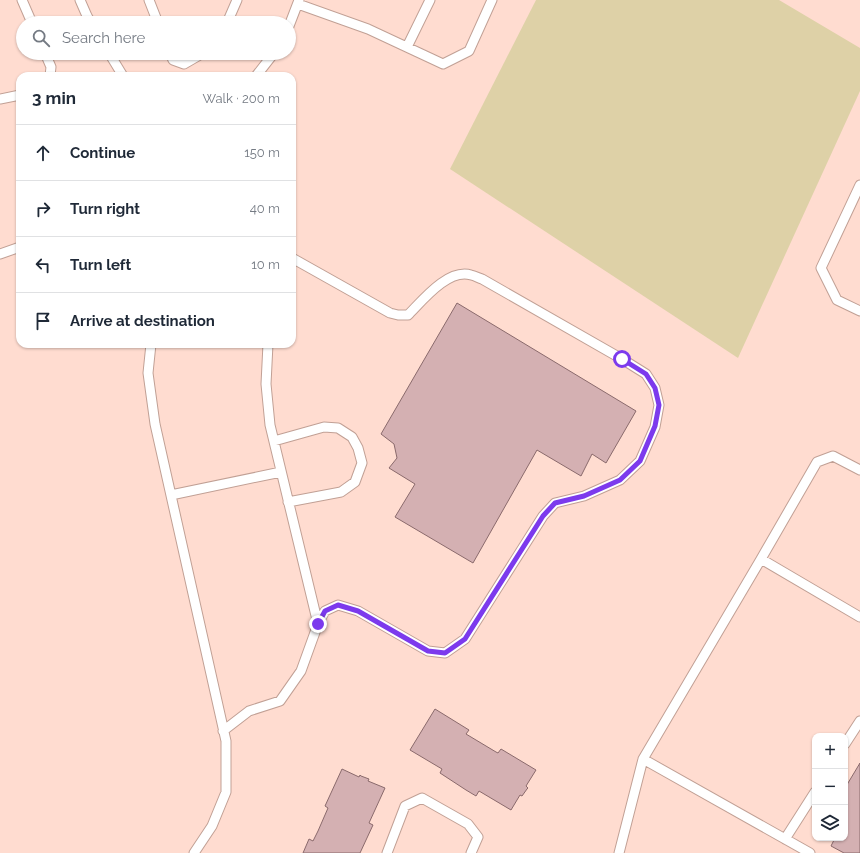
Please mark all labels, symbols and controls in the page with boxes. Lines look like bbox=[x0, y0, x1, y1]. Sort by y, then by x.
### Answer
search box bbox=[16, 16, 296, 60]
icon: search bbox=[30, 27, 52, 49]
text: Search here bbox=[62, 29, 145, 47]
text: 3 min bbox=[32, 88, 76, 108]
text: Walk · 200 m bbox=[203, 91, 280, 106]
icon: ahead bbox=[32, 142, 54, 164]
text: Continue bbox=[70, 144, 135, 162]
text: 150 m bbox=[244, 145, 280, 160]
icon: right bbox=[32, 198, 54, 220]
text: Turn right bbox=[70, 200, 140, 218]
text: 40 m bbox=[250, 201, 280, 216]
icon: left bbox=[32, 254, 54, 276]
text: Turn left bbox=[70, 256, 131, 274]
text: 10 m bbox=[251, 257, 280, 272]
icon: arrive bbox=[32, 310, 54, 332]
text: Arrive at destination bbox=[70, 312, 215, 330]
route start bbox=[613, 350, 631, 368]
route end bbox=[309, 615, 327, 633]
map controls bbox=[812, 733, 848, 841]
button: + bbox=[812, 733, 848, 769]
button: − bbox=[812, 769, 848, 805]
button: layers bbox=[812, 805, 848, 841]

